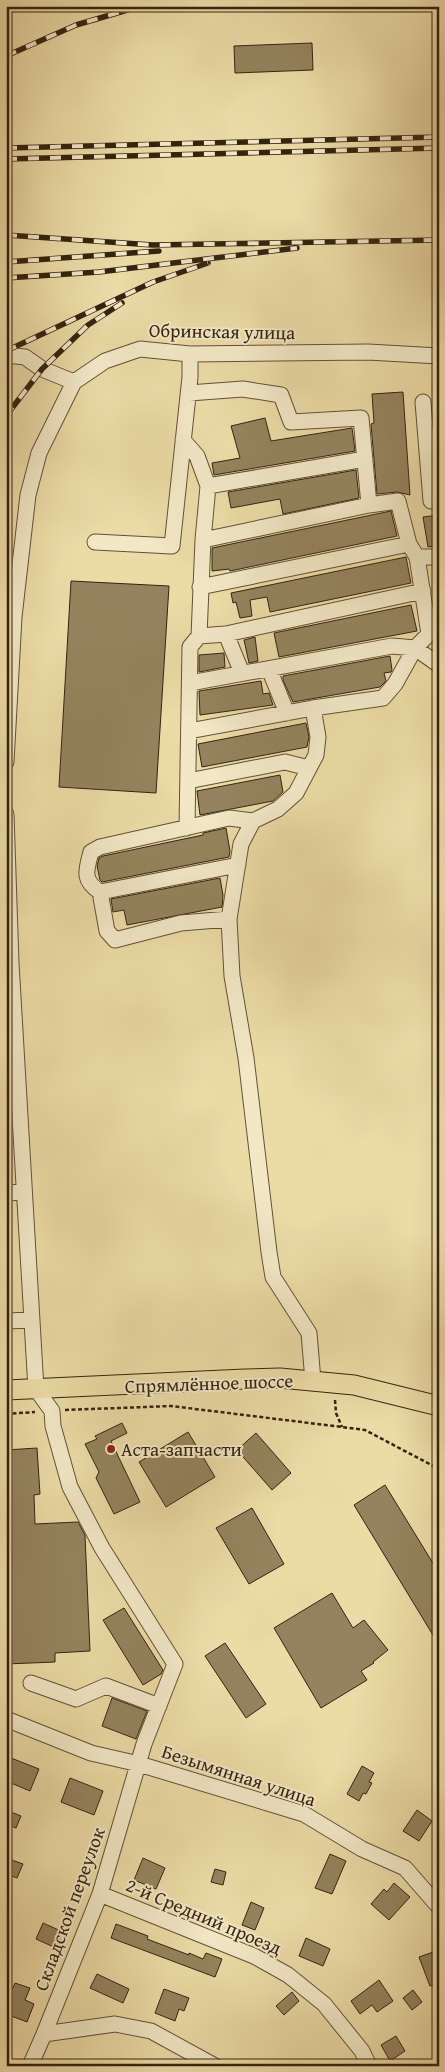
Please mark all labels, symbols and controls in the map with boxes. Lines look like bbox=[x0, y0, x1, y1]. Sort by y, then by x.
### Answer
street label: Обринская улица bbox=[149, 316, 295, 346]
street label: Спрямлённое шоссе bbox=[124, 1366, 294, 1400]
place label: Аста-запчасти bbox=[121, 1435, 242, 1463]
marker: Аста-запчасти bbox=[105, 1443, 117, 1455]
street label: Безымянная улица bbox=[158, 1737, 320, 1813]
street label: Складской переулок bbox=[26, 1823, 112, 1995]
street label: 2-й Средний проезд bbox=[122, 1870, 286, 1962]

